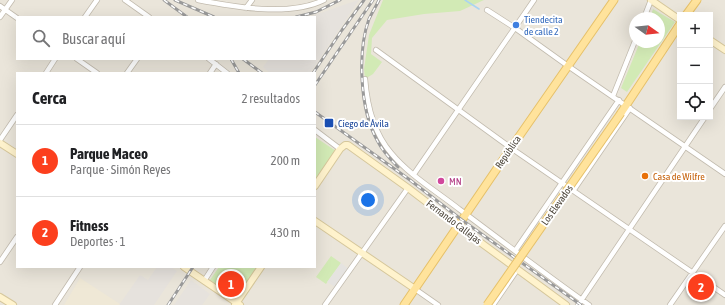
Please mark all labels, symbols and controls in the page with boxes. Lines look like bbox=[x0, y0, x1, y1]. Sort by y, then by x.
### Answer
north arrow bbox=[629, 12, 665, 48]
map controls bbox=[677, 12, 713, 120]
button: + bbox=[677, 12, 713, 48]
place label: Tiendecita de calle 2 bbox=[524, 14, 563, 37]
search box bbox=[16, 16, 316, 60]
marker: Tiendecita de calle 2 bbox=[511, 20, 521, 30]
icon: search bbox=[30, 27, 52, 49]
text: Buscar aquí bbox=[62, 30, 125, 47]
button: − bbox=[677, 48, 713, 84]
button: locate bbox=[677, 84, 713, 120]
text: Cerca bbox=[32, 88, 67, 108]
text: 2 resultados bbox=[241, 91, 300, 106]
marker: Ciego de Ávila bbox=[323, 117, 335, 129]
place label: Ciego de Ávila bbox=[338, 118, 389, 129]
street label: República bbox=[493, 133, 523, 170]
text: Parque Maceo bbox=[70, 145, 148, 162]
text: 1 bbox=[42, 153, 48, 168]
text: 200 m bbox=[271, 153, 300, 168]
text: Parque · Simón Reyes bbox=[70, 162, 171, 177]
marker: Casa de Wilfre bbox=[640, 171, 650, 181]
place label: Casa de Wilfre bbox=[653, 171, 705, 182]
marker: MN bbox=[436, 176, 446, 186]
place label: MN bbox=[449, 176, 462, 187]
street label: Los Elevados bbox=[539, 182, 575, 227]
your location bbox=[358, 190, 378, 210]
street label: Fernando Callejas bbox=[424, 198, 484, 246]
text: Fitness bbox=[70, 217, 109, 234]
text: 2 bbox=[42, 225, 48, 240]
text: 430 m bbox=[271, 225, 300, 240]
text: Deportes · 1 bbox=[70, 234, 126, 249]
pin: 1 bbox=[218, 269, 244, 299]
pin: 2 bbox=[688, 272, 714, 302]

